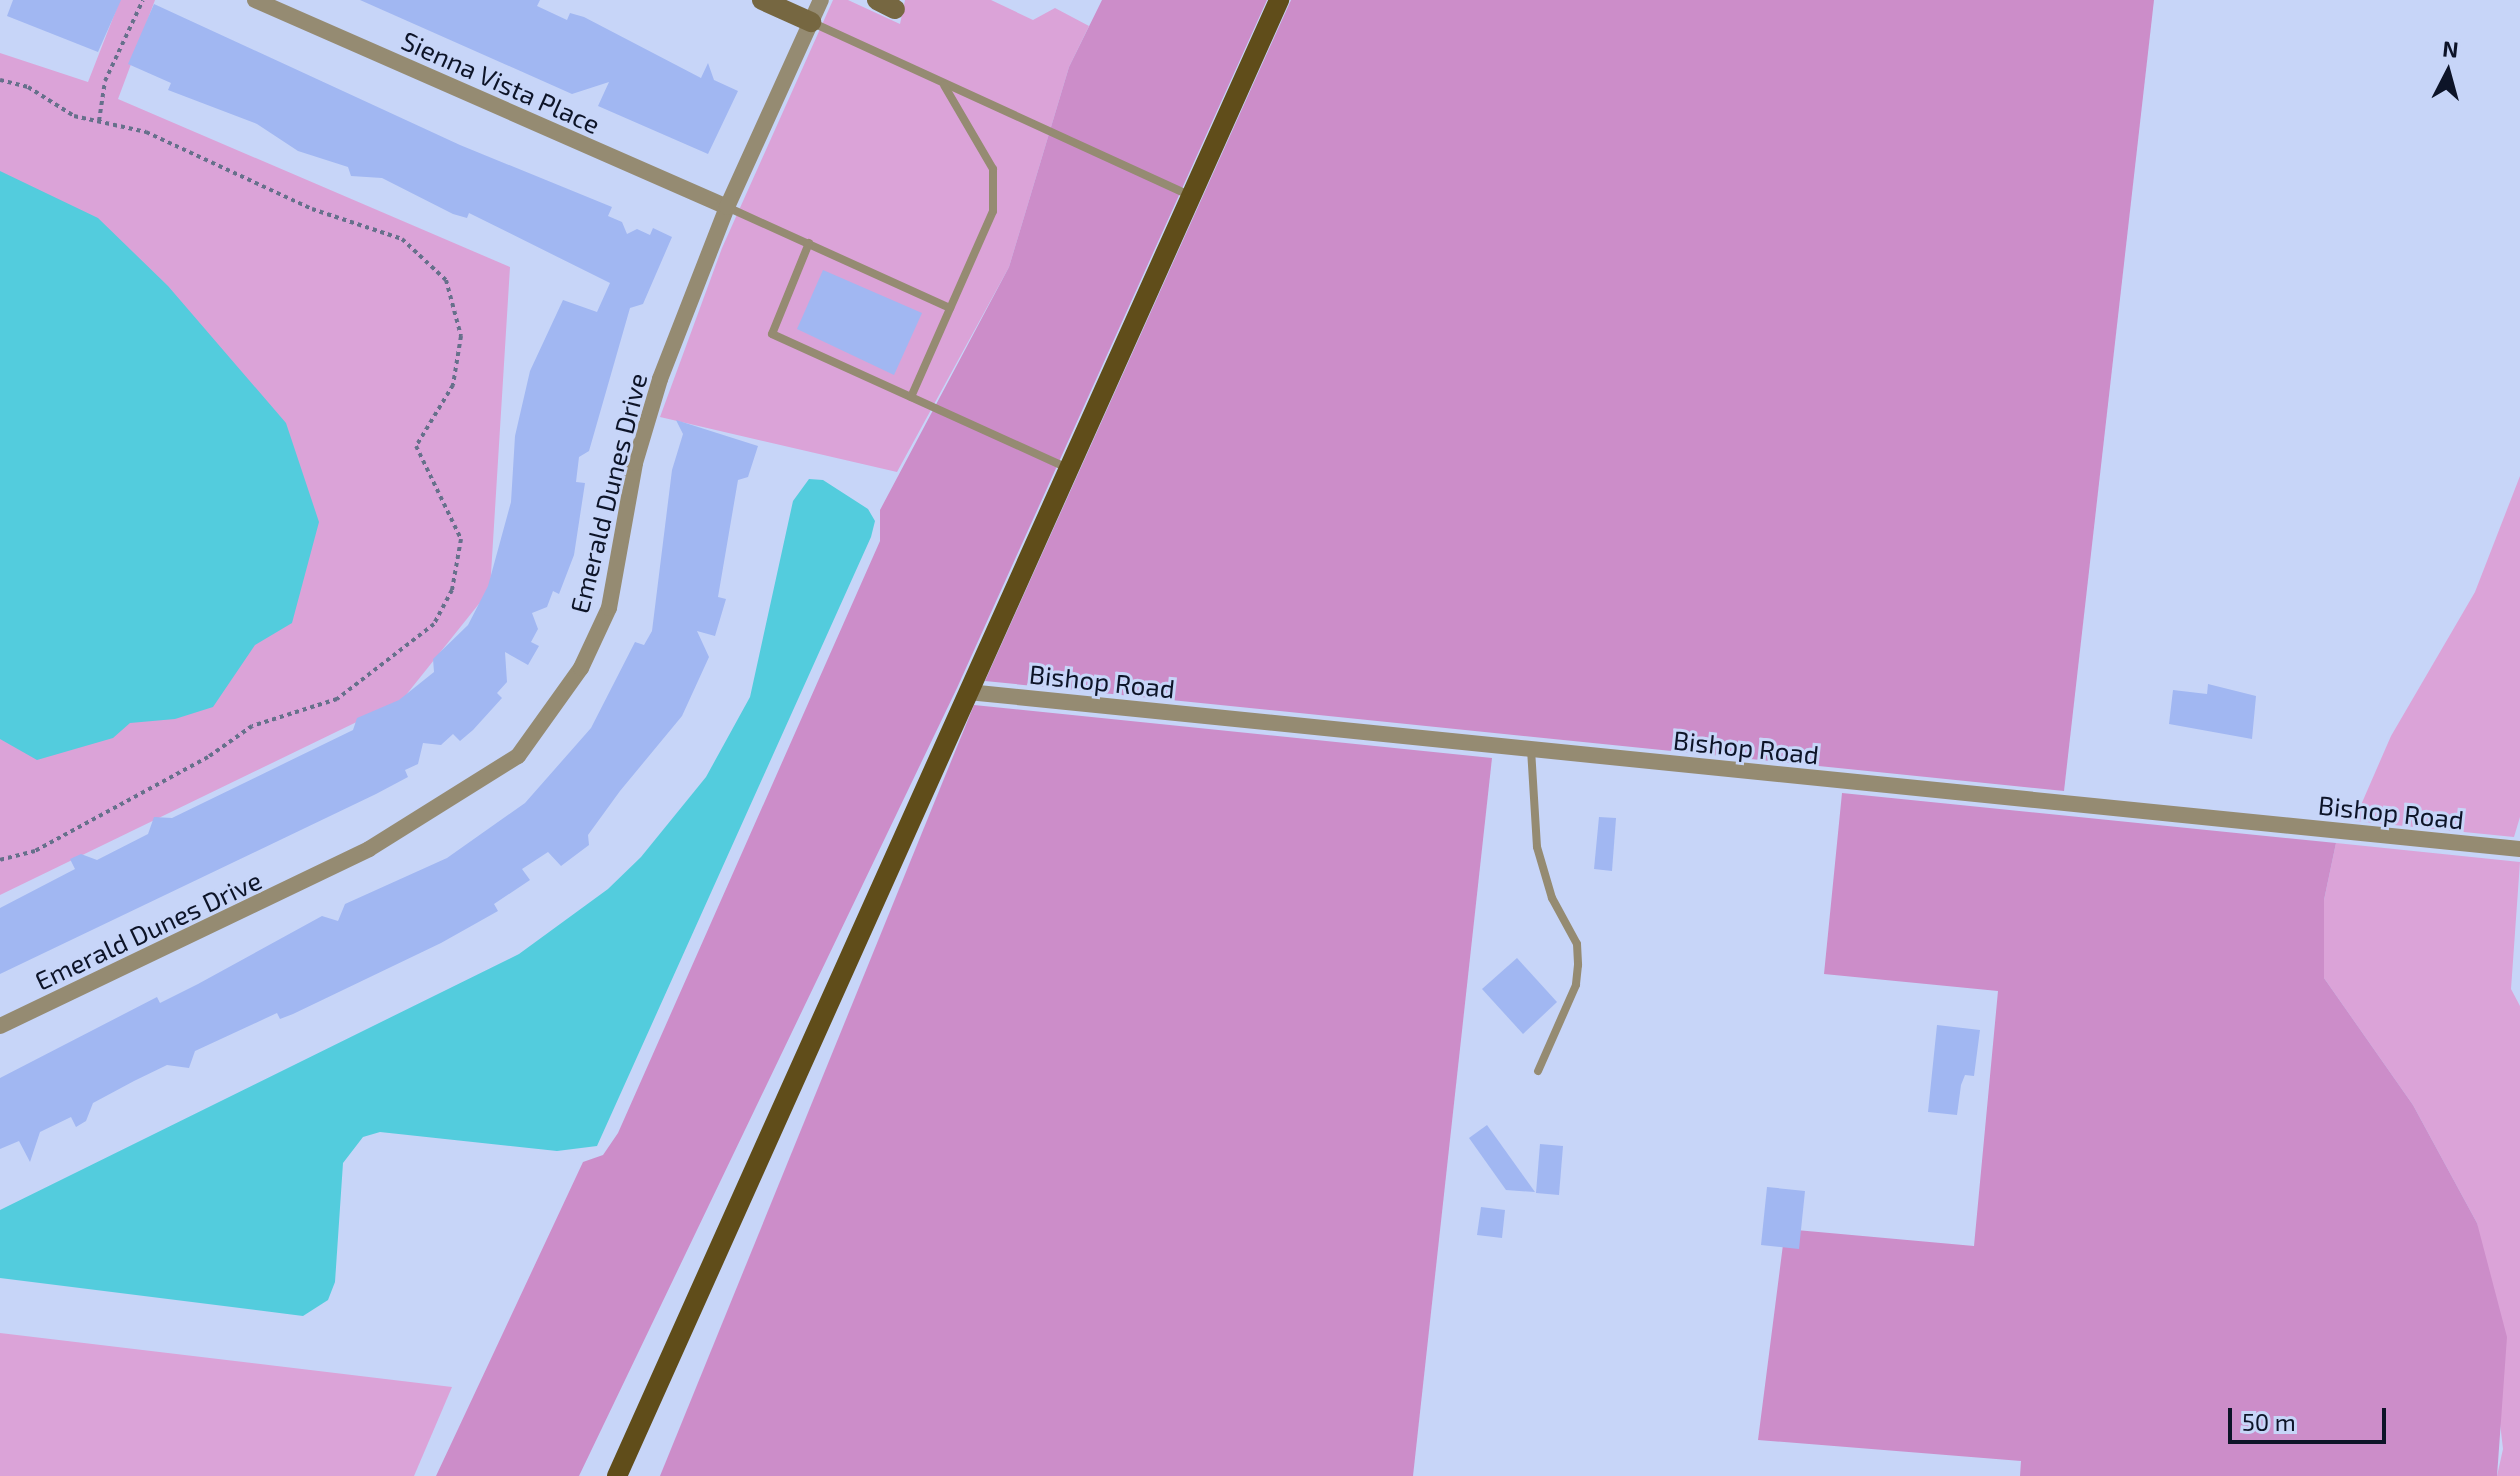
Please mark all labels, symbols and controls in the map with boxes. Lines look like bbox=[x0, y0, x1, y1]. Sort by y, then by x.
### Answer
street label: Sienna Vista Place bbox=[397, 24, 605, 140]
north arrow bbox=[2408, 32, 2488, 112]
text: N bbox=[2441, 34, 2460, 62]
street label: Emerald Dunes Drive bbox=[563, 370, 653, 616]
street label: Bishop Road bbox=[1028, 658, 1176, 704]
street label: Bishop Road bbox=[1672, 724, 1820, 770]
street label: Bishop Road bbox=[2317, 789, 2465, 835]
street label: Emerald Dunes Drive bbox=[30, 864, 266, 996]
scale bar bbox=[2232, 1392, 2390, 1442]
text: 50 m bbox=[2242, 1407, 2296, 1436]

